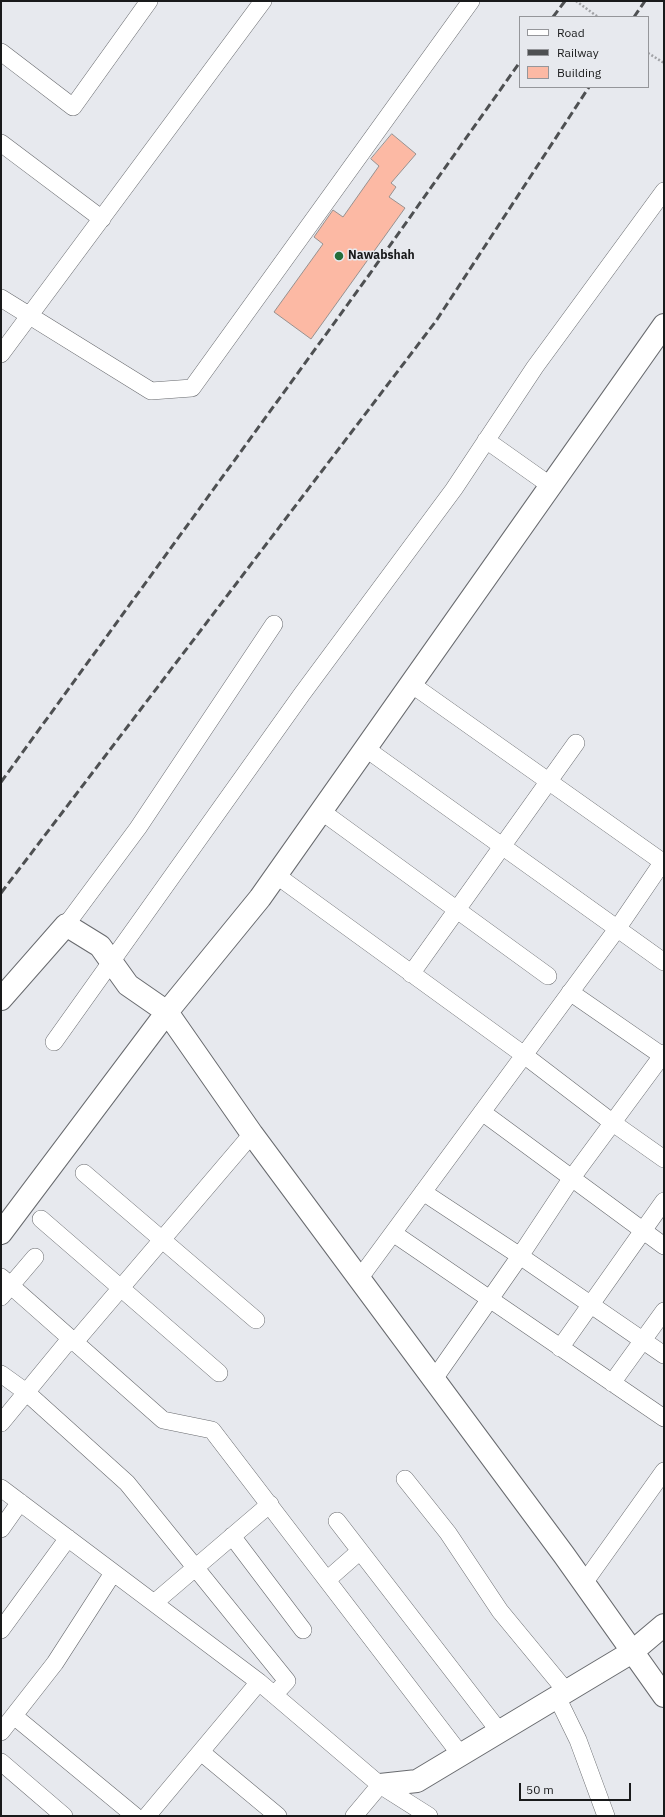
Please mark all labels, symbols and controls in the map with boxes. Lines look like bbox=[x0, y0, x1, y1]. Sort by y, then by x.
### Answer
legend bbox=[519, 16, 649, 88]
text: Road bbox=[557, 25, 585, 40]
text: Railway bbox=[557, 45, 599, 60]
text: Building bbox=[557, 65, 601, 80]
place label: Nawabshah bbox=[348, 249, 415, 263]
marker: Nawabshah bbox=[333, 250, 345, 262]
scale bar bbox=[521, 1775, 633, 1801]
text: 50 m bbox=[526, 1782, 554, 1797]

